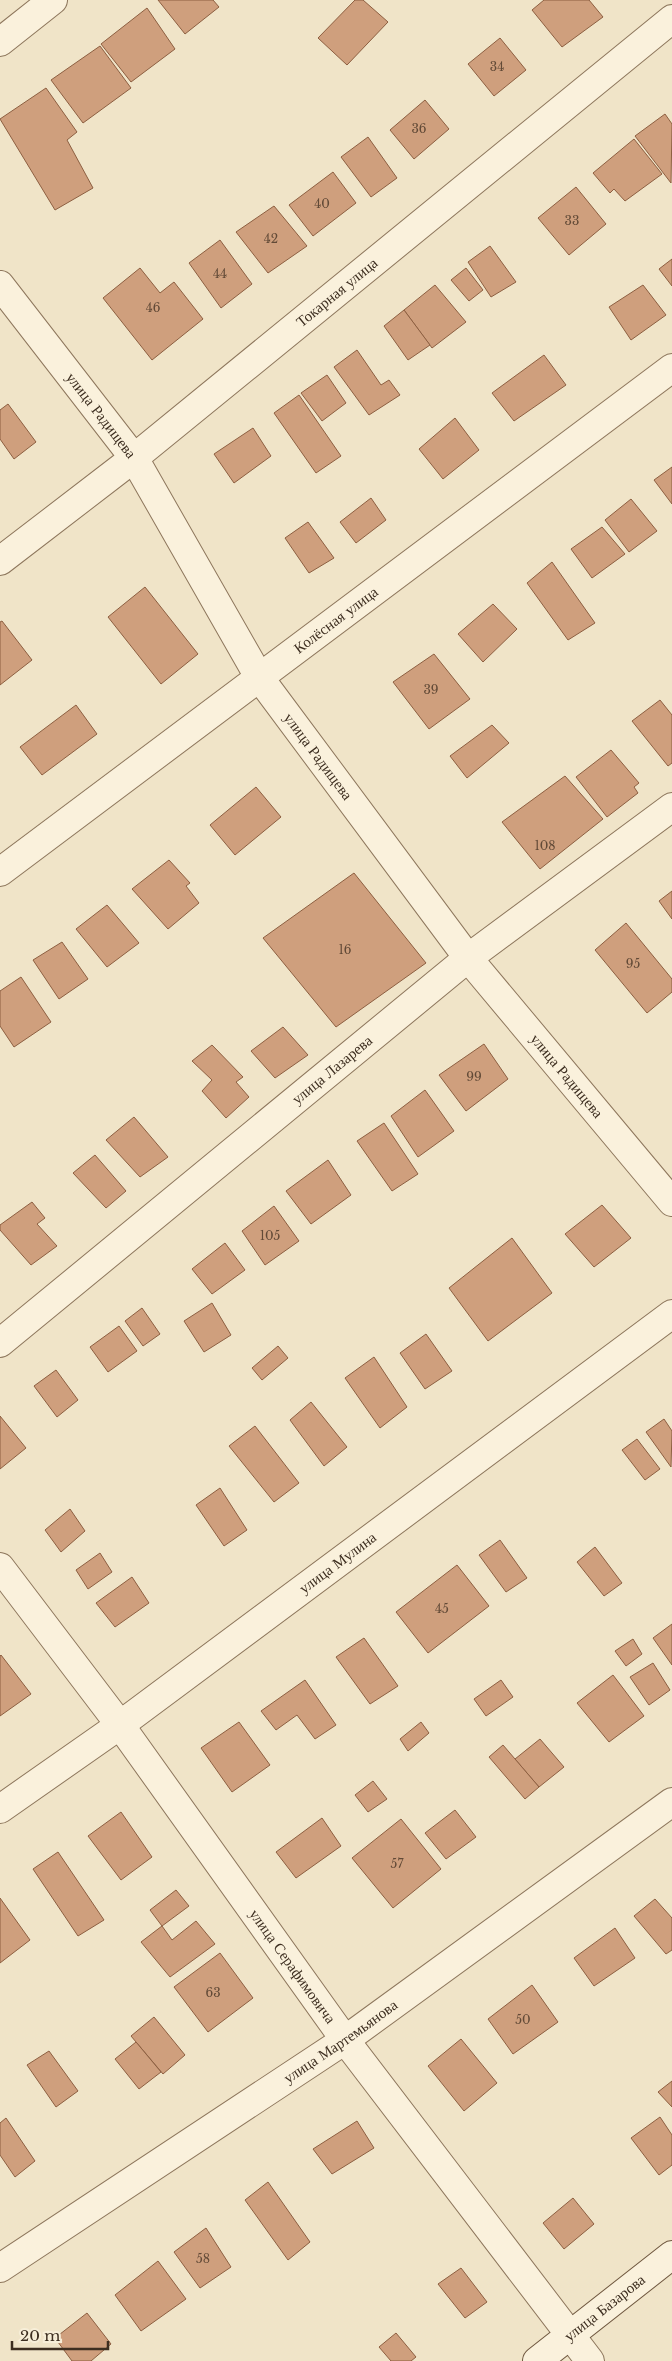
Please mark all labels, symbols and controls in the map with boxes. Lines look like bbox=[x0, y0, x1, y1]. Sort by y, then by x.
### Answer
house number: 34 bbox=[490, 59, 504, 74]
house number: 36 bbox=[411, 121, 427, 136]
house number: 40 bbox=[314, 196, 330, 211]
house number: 33 bbox=[565, 213, 579, 228]
house number: 42 bbox=[264, 231, 278, 246]
street label: Токарная улица bbox=[292, 253, 382, 331]
house number: 44 bbox=[213, 266, 227, 281]
house number: 46 bbox=[146, 300, 161, 315]
street label: улица Радищева bbox=[62, 368, 141, 462]
street label: Колёсная улица bbox=[290, 582, 382, 657]
house number: 39 bbox=[423, 682, 439, 697]
street label: улица Радищева bbox=[280, 709, 357, 804]
house number: 108 bbox=[534, 838, 556, 853]
house number: 16 bbox=[338, 942, 352, 957]
house number: 95 bbox=[626, 956, 640, 971]
street label: улица Радищева bbox=[526, 1030, 608, 1122]
street label: улица Лазарева bbox=[288, 1031, 376, 1108]
house number: 99 bbox=[466, 1069, 482, 1084]
house number: 105 bbox=[260, 1228, 281, 1243]
street label: улица Мулина bbox=[295, 1527, 380, 1597]
house number: 45 bbox=[435, 1601, 449, 1616]
house number: 57 bbox=[391, 1856, 404, 1871]
street label: улица Серафимовича bbox=[245, 1905, 340, 2027]
house number: 63 bbox=[205, 1985, 221, 2000]
street label: улица Мартемьянова bbox=[280, 1995, 401, 2087]
house number: 50 bbox=[515, 2012, 531, 2027]
house number: 58 bbox=[196, 2251, 210, 2266]
street label: улица Базарова bbox=[560, 2270, 649, 2345]
scale bar bbox=[12, 2318, 109, 2350]
text: 20 m bbox=[20, 2326, 60, 2345]

